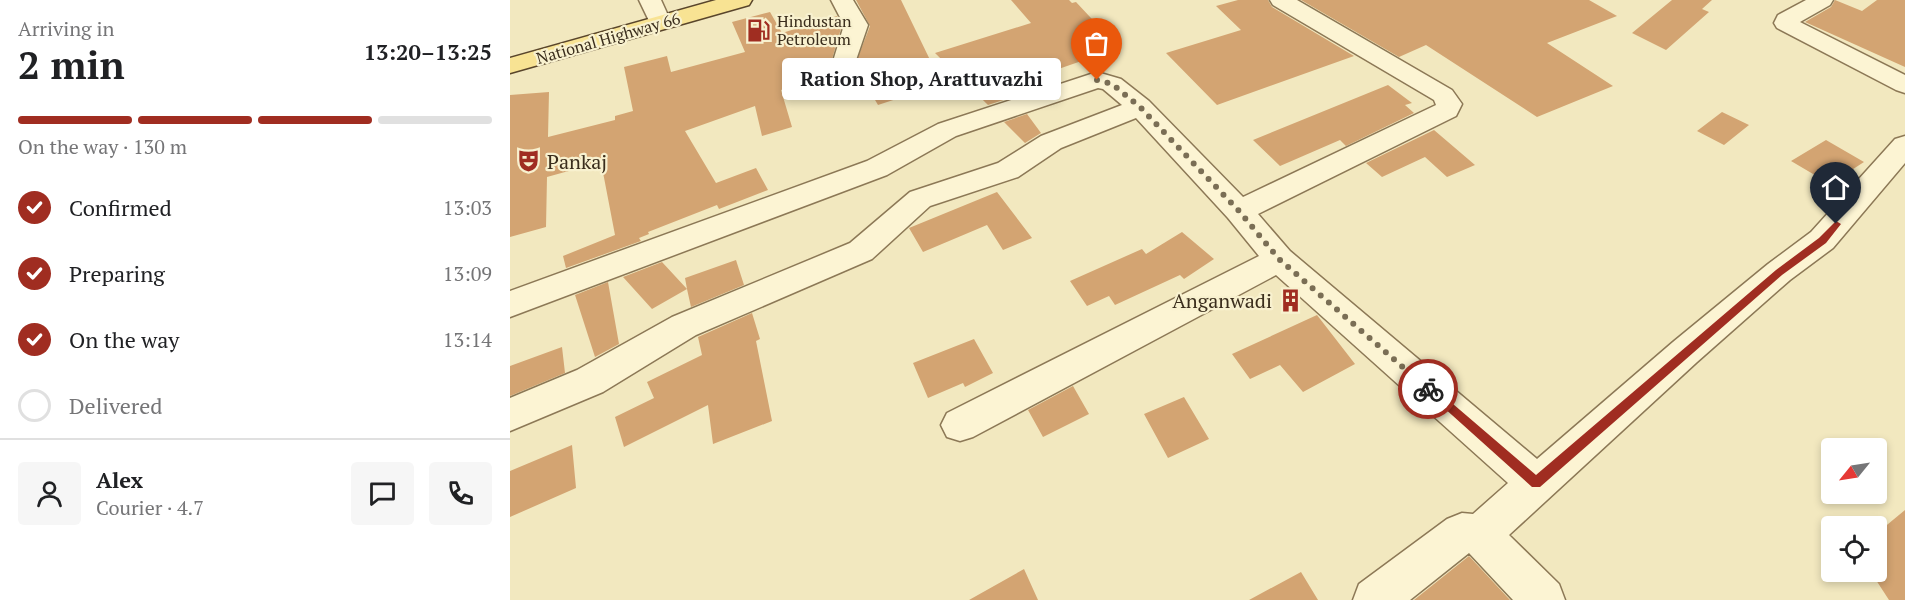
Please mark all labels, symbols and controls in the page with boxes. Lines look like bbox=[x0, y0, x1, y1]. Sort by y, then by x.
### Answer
street label: National Highway 66 bbox=[533, 7, 683, 69]
place label: Hindustan Petroleum bbox=[777, 10, 852, 50]
text: Arriving in bbox=[18, 15, 114, 42]
fuel station icon: Hindustan Petroleum bbox=[746, 17, 772, 43]
pin bbox=[1071, 18, 1122, 80]
icon: bag bbox=[1080, 27, 1113, 60]
text: 13:20–13:25 bbox=[364, 37, 492, 66]
text: 2 min bbox=[18, 38, 125, 90]
callout: Ration Shop, Arattuvazhi bbox=[782, 59, 1061, 101]
text: Ration Shop, Arattuvazhi bbox=[800, 65, 1043, 92]
text: On the way · 130 m bbox=[18, 133, 187, 160]
theatre icon: Pankaj bbox=[516, 148, 542, 174]
place label: Pankaj bbox=[547, 148, 607, 175]
pin bbox=[1810, 162, 1861, 224]
icon: home bbox=[1819, 171, 1852, 204]
icon: check bbox=[18, 191, 51, 224]
text: Confirmed bbox=[69, 193, 172, 222]
text: 13:03 bbox=[443, 194, 492, 221]
icon: check bbox=[18, 257, 51, 290]
text: Preparing bbox=[69, 259, 165, 288]
text: 13:09 bbox=[443, 260, 492, 287]
place label: Anganwadi bbox=[1172, 287, 1272, 314]
building icon: Anganwadi bbox=[1277, 287, 1303, 313]
icon: check bbox=[18, 323, 51, 356]
text: On the way bbox=[69, 325, 179, 354]
text: 13:14 bbox=[443, 326, 492, 353]
courier bbox=[1398, 359, 1458, 419]
icon: bike bbox=[1412, 373, 1445, 406]
text: Delivered bbox=[69, 391, 162, 420]
north arrow bbox=[1821, 438, 1887, 504]
map controls bbox=[1821, 438, 1887, 582]
button: person bbox=[18, 462, 81, 525]
button: chat bbox=[351, 462, 414, 525]
button: phone bbox=[429, 462, 492, 525]
text: Alex bbox=[96, 465, 143, 494]
text: Courier · 4.7 bbox=[96, 494, 204, 521]
button: locate bbox=[1821, 516, 1887, 582]

